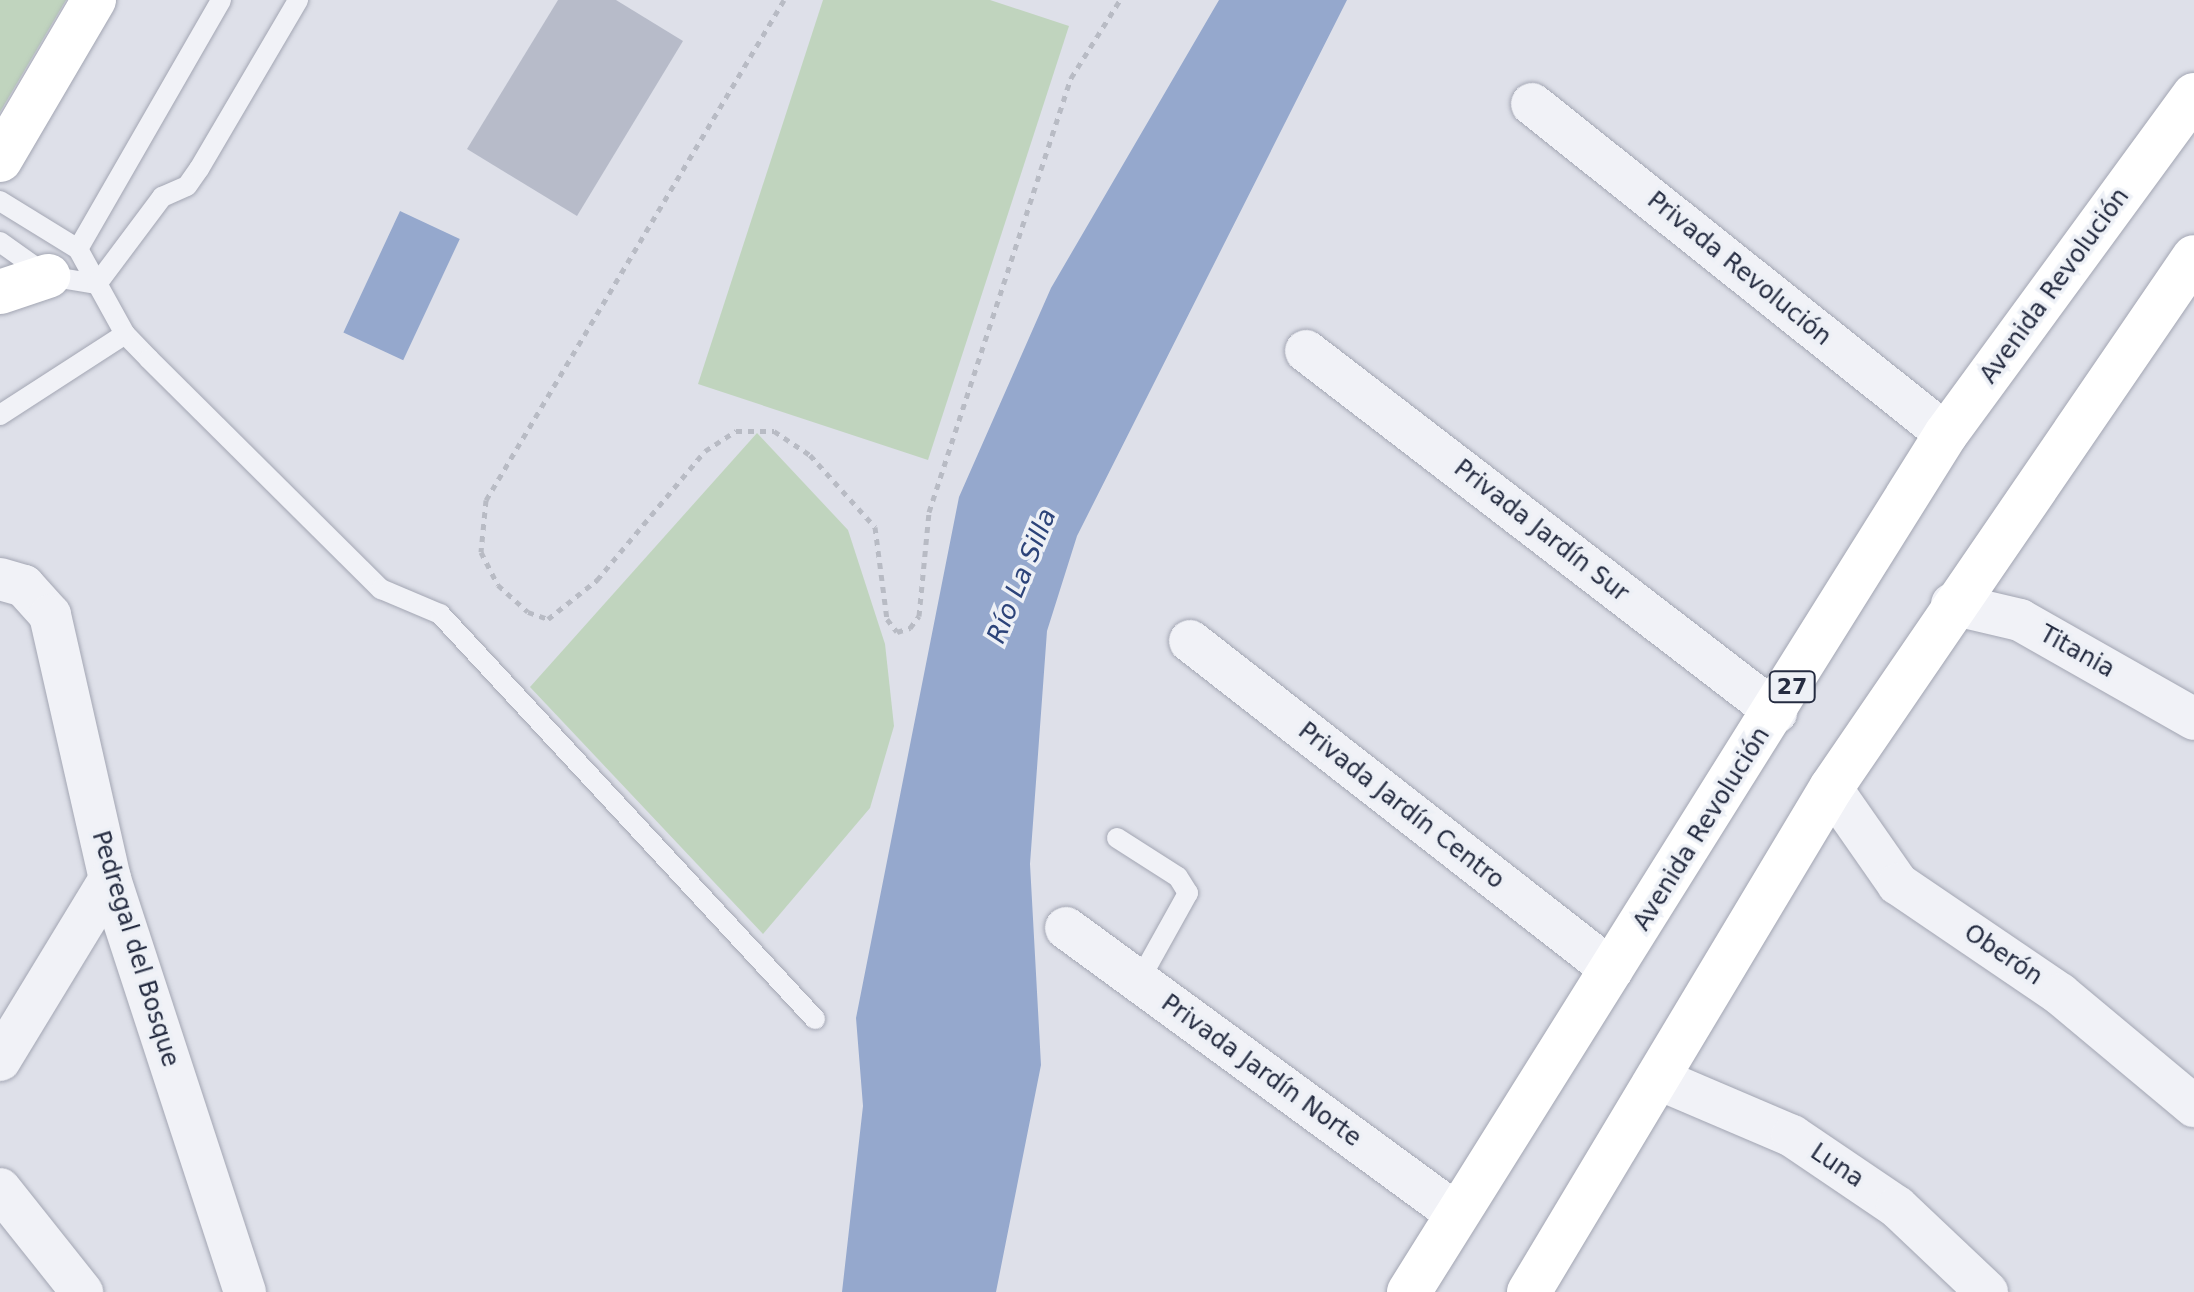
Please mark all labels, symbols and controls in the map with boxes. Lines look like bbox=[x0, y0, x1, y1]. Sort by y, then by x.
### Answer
street label: Avenida Revolución bbox=[1974, 183, 2136, 389]
street label: Privada Revolución bbox=[1641, 186, 1837, 352]
street label: Privada Jardín Sur bbox=[1448, 454, 1634, 608]
water label: Río La Silla bbox=[981, 504, 1063, 648]
street label: Titania bbox=[2034, 620, 2120, 684]
road number: 27 bbox=[1768, 669, 1816, 705]
street label: Privada Jardín Centro bbox=[1292, 717, 1510, 895]
street label: Avenida Revolución bbox=[1628, 722, 1776, 936]
street label: Pedregal del Bosque bbox=[85, 828, 185, 1070]
street label: Oberón bbox=[1958, 918, 2048, 992]
street label: Privada Jardín Norte bbox=[1156, 989, 1366, 1153]
street label: Luna bbox=[1805, 1138, 1869, 1194]

